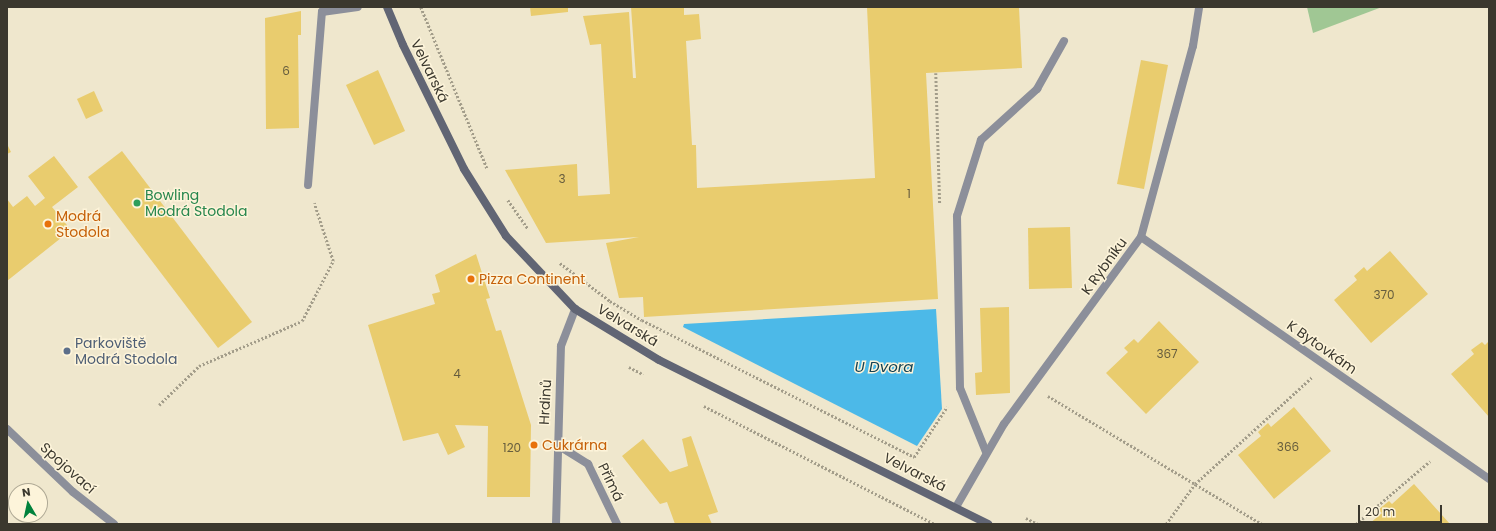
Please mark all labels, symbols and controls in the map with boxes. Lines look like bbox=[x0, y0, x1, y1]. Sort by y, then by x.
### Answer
street label: Velvarská bbox=[408, 37, 452, 105]
house number: 6 bbox=[282, 64, 290, 78]
house number: 3 bbox=[558, 172, 566, 186]
place label: Bowling Modrá Stodola bbox=[145, 187, 248, 220]
house number: 1 bbox=[907, 187, 911, 201]
marker: Bowling Modrá Stodola bbox=[132, 198, 142, 208]
place label: Modrá Stodola bbox=[56, 208, 110, 240]
marker: Modrá Stodola bbox=[43, 219, 53, 229]
street label: K Rybníku bbox=[1078, 234, 1130, 298]
place label: Pizza Continent bbox=[479, 271, 585, 287]
marker: Pizza Continent bbox=[466, 274, 476, 284]
house number: 370 bbox=[1373, 288, 1395, 302]
street label: Velvarská bbox=[594, 300, 662, 350]
street label: K Bytovkám bbox=[1284, 317, 1360, 377]
place label: Parkoviště Modrá Stodola bbox=[75, 335, 178, 368]
marker: Parkoviště Modrá Stodola bbox=[62, 346, 72, 356]
house number: 367 bbox=[1156, 347, 1178, 361]
water label: U Dvora bbox=[855, 358, 913, 376]
house number: 4 bbox=[453, 367, 461, 381]
street label: Hrdinů bbox=[535, 379, 555, 425]
place label: Cukrárna bbox=[542, 437, 607, 453]
street label: Spojovací bbox=[37, 439, 99, 497]
marker: Cukrárna bbox=[529, 440, 539, 450]
house number: 366 bbox=[1277, 440, 1299, 454]
house number: 120 bbox=[503, 441, 521, 455]
street label: Velvarská bbox=[881, 449, 949, 495]
street label: Přímá bbox=[595, 460, 627, 504]
north arrow bbox=[8, 483, 48, 523]
text: N bbox=[21, 484, 32, 501]
scale bar bbox=[1360, 497, 1444, 523]
text: 20 m bbox=[1365, 503, 1395, 520]

